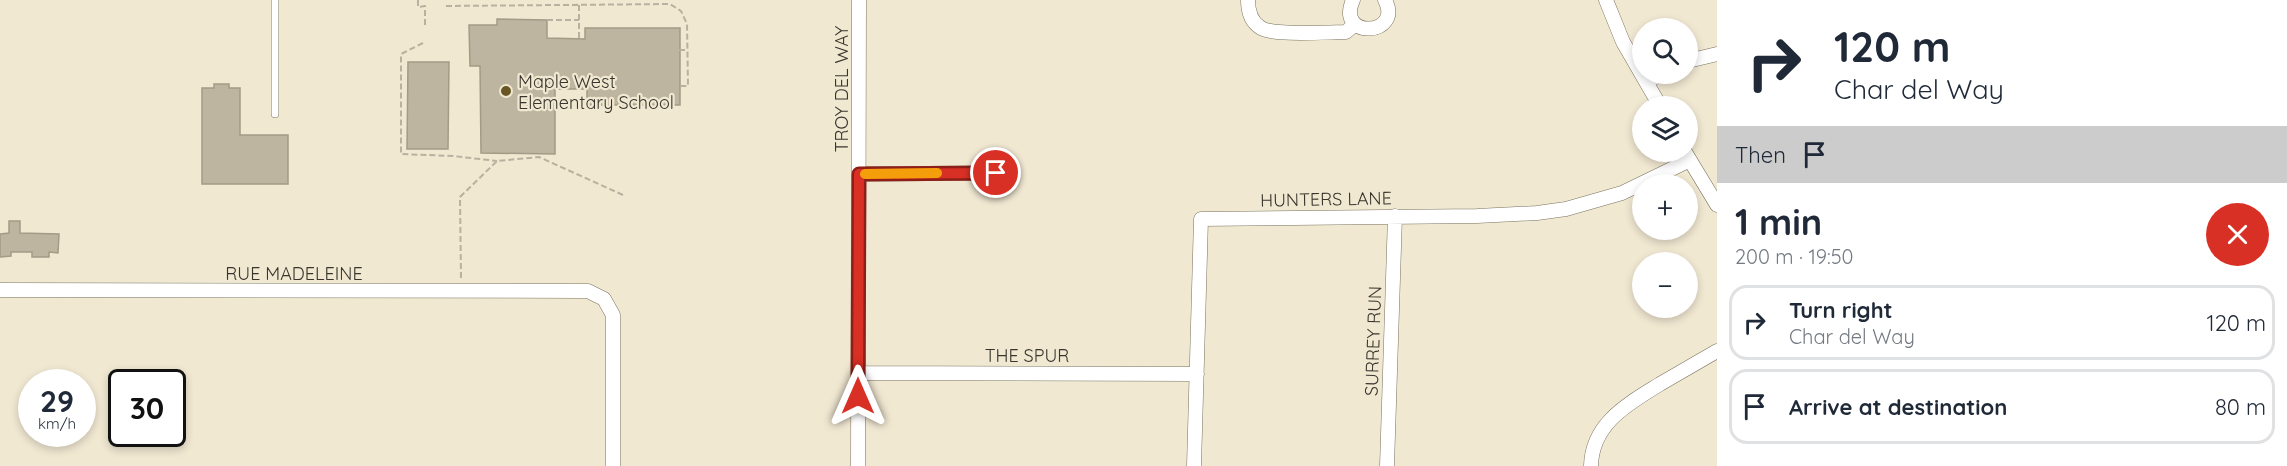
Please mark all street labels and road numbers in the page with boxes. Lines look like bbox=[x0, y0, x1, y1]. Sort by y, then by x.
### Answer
street label: TROY DEL WAY bbox=[830, 26, 853, 152]
street label: HUNTERS LANE bbox=[1260, 186, 1392, 212]
street label: RUE MADELEINE bbox=[225, 262, 363, 285]
street label: SURREY RUN bbox=[1360, 286, 1386, 396]
street label: THE SPUR bbox=[985, 344, 1069, 367]

